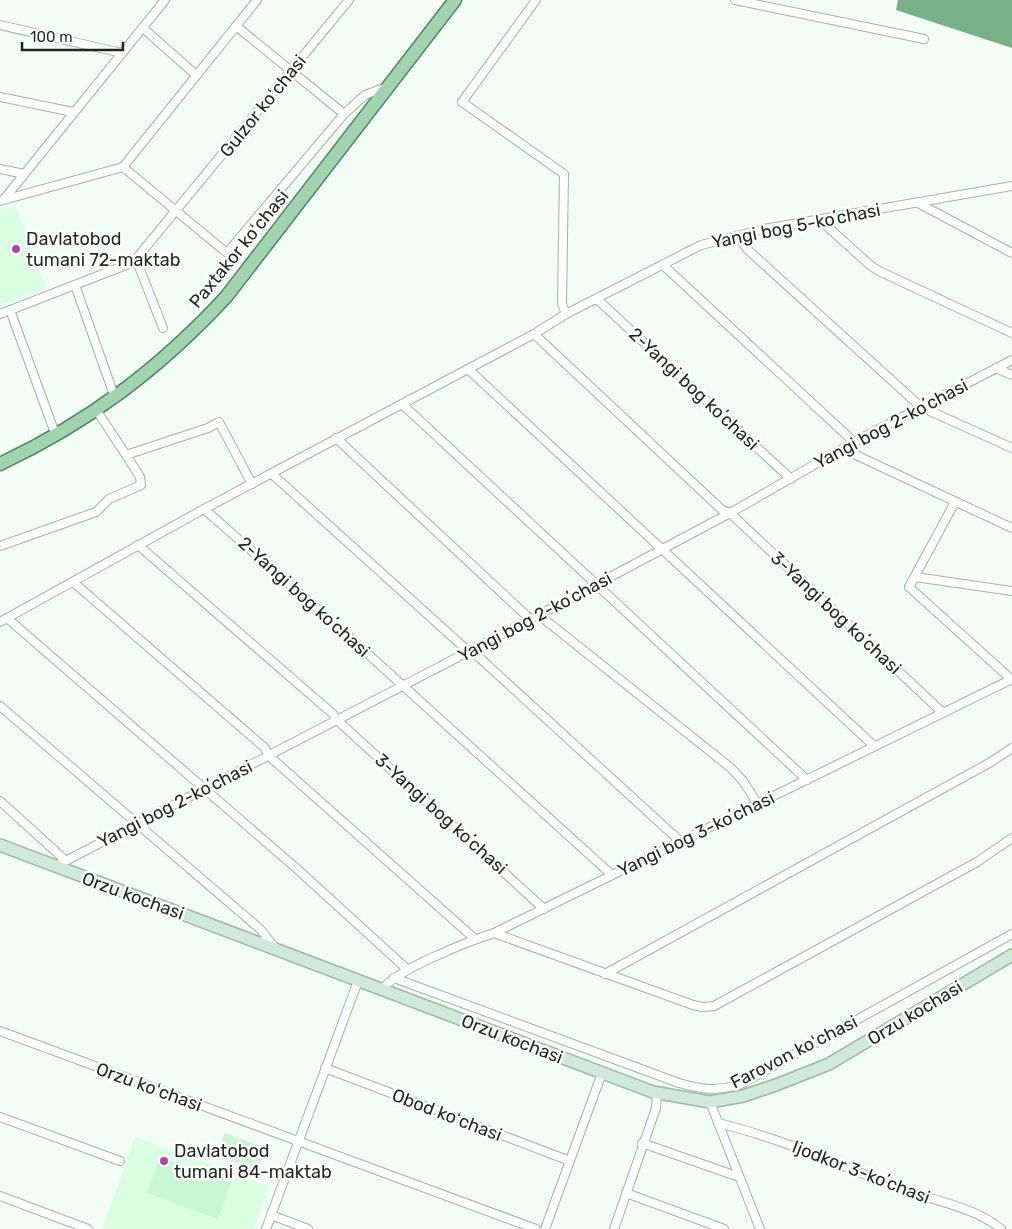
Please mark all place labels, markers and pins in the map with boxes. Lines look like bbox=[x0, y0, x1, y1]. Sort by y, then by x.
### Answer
place label: Davlatobod tumani 72-maktab bbox=[26, 228, 180, 271]
marker: Davlatobod tumani 72-maktab bbox=[10, 243, 22, 255]
place label: Davlatobod tumani 84-maktab bbox=[174, 1140, 332, 1183]
marker: Davlatobod tumani 84-maktab bbox=[158, 1155, 170, 1167]

